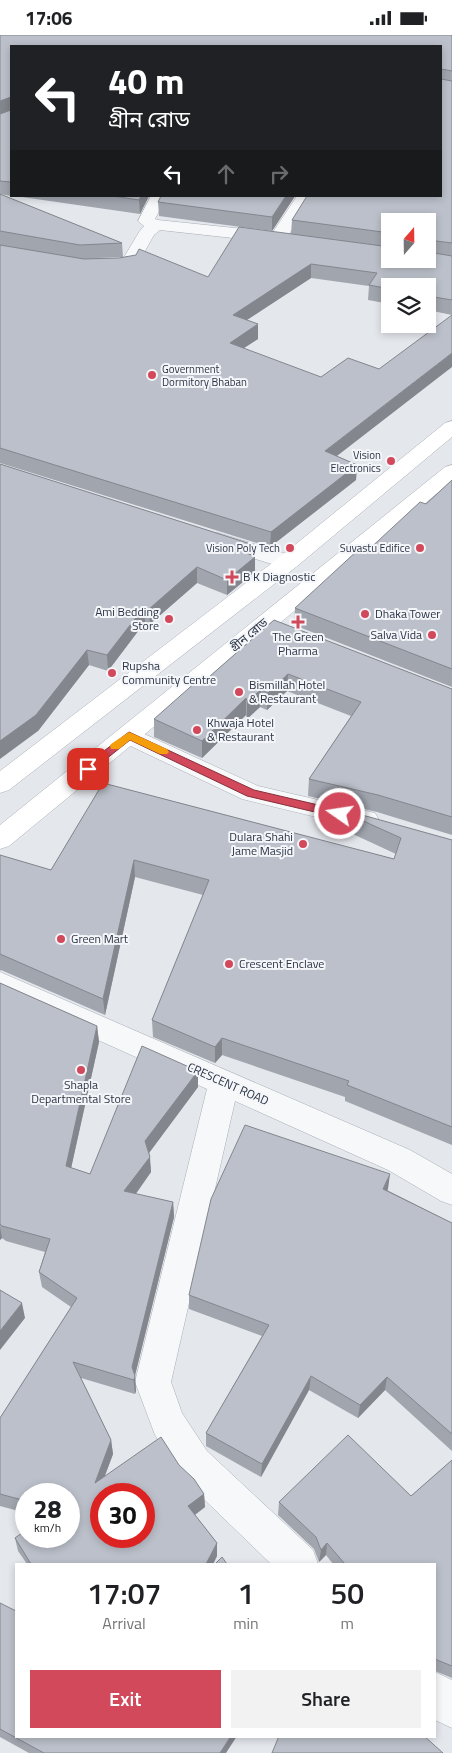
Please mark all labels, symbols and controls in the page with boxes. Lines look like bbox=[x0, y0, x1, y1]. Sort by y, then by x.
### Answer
text: 17:06 bbox=[25, 3, 72, 32]
text: 40 m bbox=[108, 54, 184, 108]
icon: left bbox=[25, 65, 90, 130]
text: গ্রীন রোড bbox=[108, 102, 190, 136]
icon: left bbox=[159, 160, 187, 188]
icon: ahead bbox=[212, 160, 240, 188]
icon: right bbox=[265, 160, 293, 188]
north arrow bbox=[381, 213, 436, 267]
map controls bbox=[381, 213, 436, 333]
button: layers bbox=[381, 278, 436, 333]
place label: Government Dormitory Bhaban bbox=[162, 361, 247, 390]
marker: Government Dormitory Bhaban bbox=[146, 369, 158, 381]
place label: Vision Electronics bbox=[330, 447, 381, 476]
marker: Vision Electronics bbox=[385, 455, 397, 467]
place label: Vision Poly Tech bbox=[206, 540, 280, 556]
place label: Suvastu Edifice bbox=[340, 540, 410, 556]
marker: Vision Poly Tech bbox=[284, 542, 296, 554]
marker: Suvastu Edifice bbox=[414, 542, 426, 554]
place label: B K Diagnostic bbox=[243, 567, 315, 586]
marker: B K Diagnostic bbox=[225, 570, 239, 584]
place label: Ami Bedding Store bbox=[95, 602, 159, 635]
place label: Dhaka Tower bbox=[375, 604, 440, 623]
marker: Dhaka Tower bbox=[359, 608, 371, 620]
marker: Ami Bedding Store bbox=[163, 613, 175, 625]
street label: গ্রীন রোড bbox=[225, 613, 272, 656]
marker: The Green Pharma bbox=[292, 616, 304, 628]
place label: Salva Vida bbox=[370, 625, 422, 644]
place label: The Green Pharma bbox=[272, 627, 324, 660]
marker: Salva Vida bbox=[426, 629, 438, 641]
place label: Rupsha Community Centre bbox=[122, 656, 216, 689]
marker: Rupsha Community Centre bbox=[106, 667, 118, 679]
place label: Bismillah Hotel & Restaurant bbox=[249, 675, 325, 708]
marker: Bismillah Hotel & Restaurant bbox=[233, 686, 245, 698]
place label: Khwaja Hotel & Restaurant bbox=[207, 713, 275, 746]
marker: Khwaja Hotel & Restaurant bbox=[191, 724, 203, 736]
pin bbox=[67, 748, 109, 790]
icon: arrive bbox=[74, 755, 102, 783]
position arrow bbox=[313, 787, 365, 839]
place label: Dulara Shahi Jame Masjid bbox=[229, 827, 293, 860]
marker: Dulara Shahi Jame Masjid bbox=[297, 838, 309, 850]
place label: Green Mart bbox=[71, 929, 129, 948]
marker: Green Mart bbox=[55, 933, 67, 945]
place label: Crescent Enclave bbox=[239, 954, 324, 973]
marker: Crescent Enclave bbox=[223, 958, 235, 970]
street label: CRESCENT ROAD bbox=[184, 1057, 272, 1110]
marker: Shapla Departmental Store bbox=[75, 1064, 87, 1076]
place label: Shapla Departmental Store bbox=[31, 1075, 131, 1108]
speed limit sign: 30 bbox=[90, 1483, 155, 1548]
text: 28 bbox=[33, 1490, 62, 1528]
text: km/h bbox=[34, 1518, 61, 1537]
text: 17:07 bbox=[87, 1570, 161, 1616]
text: 1 bbox=[237, 1570, 254, 1616]
text: 50 bbox=[330, 1570, 364, 1616]
text: Arrival bbox=[102, 1611, 146, 1635]
text: min bbox=[233, 1611, 259, 1635]
text: m bbox=[341, 1611, 354, 1635]
button: Exit bbox=[30, 1670, 221, 1728]
button: Share bbox=[231, 1670, 421, 1728]

